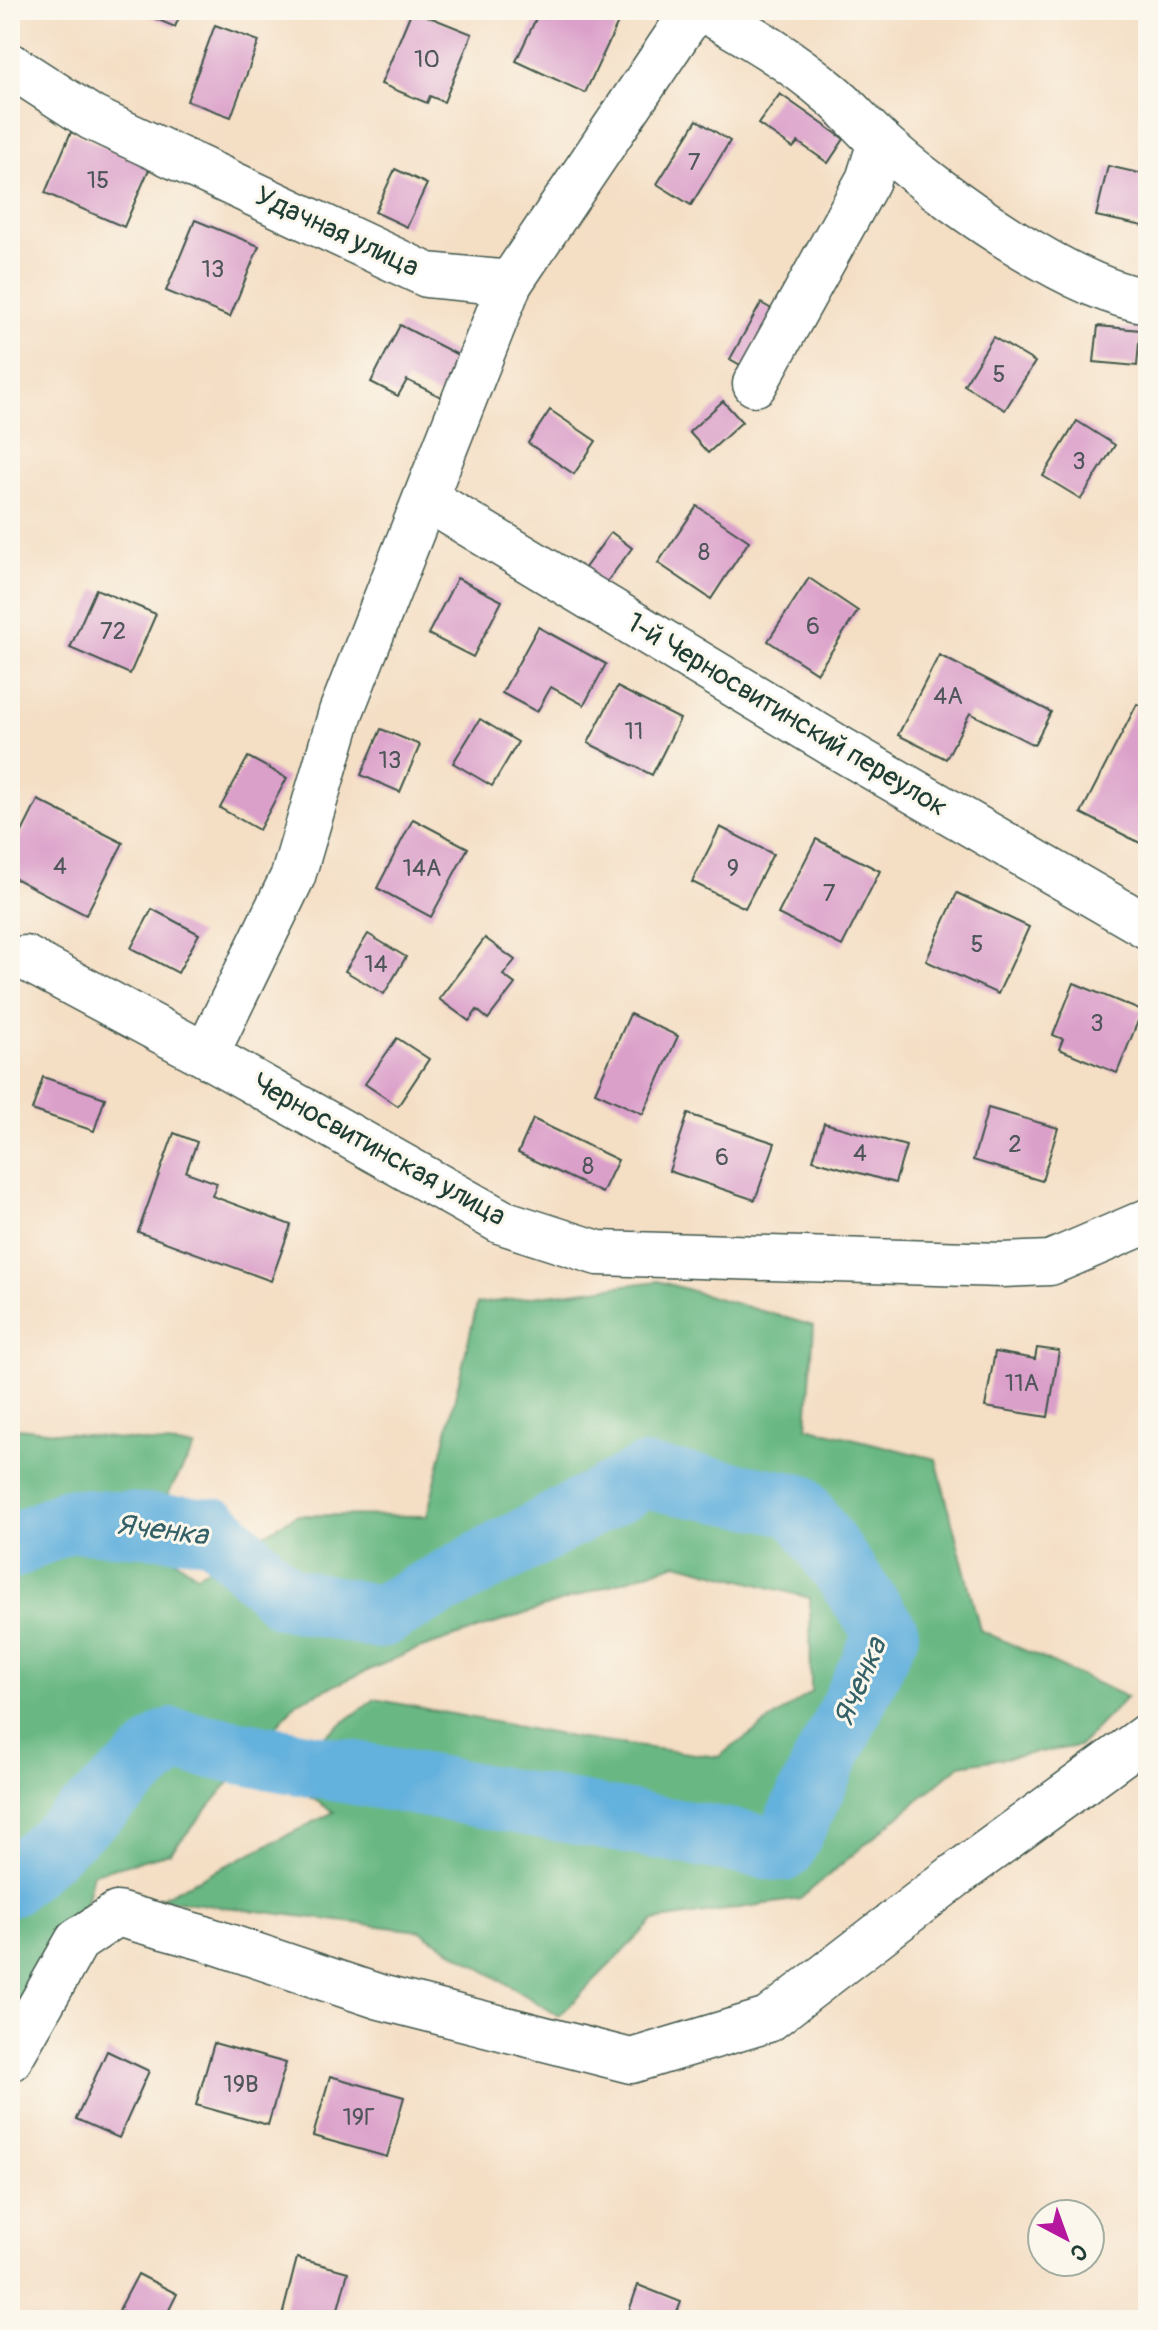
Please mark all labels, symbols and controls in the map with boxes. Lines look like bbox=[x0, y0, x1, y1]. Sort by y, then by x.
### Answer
house number: 10 bbox=[414, 45, 440, 74]
house number: 7 bbox=[688, 148, 701, 177]
house number: 15 bbox=[87, 166, 109, 195]
street label: Удачная улица bbox=[250, 179, 424, 285]
house number: 13 bbox=[202, 255, 224, 284]
house number: 5 bbox=[992, 360, 1006, 389]
house number: 3 bbox=[1072, 447, 1086, 476]
house number: 8 bbox=[698, 538, 710, 567]
street label: 1-й Черносвитинский переулок bbox=[620, 605, 954, 825]
house number: 6 bbox=[806, 612, 820, 641]
house number: 72 bbox=[100, 617, 126, 646]
house number: 4А bbox=[933, 682, 963, 711]
house number: 11 bbox=[625, 717, 643, 746]
house number: 13 bbox=[379, 746, 401, 775]
house number: 4 bbox=[53, 852, 67, 881]
house number: 14А bbox=[403, 854, 441, 883]
house number: 9 bbox=[727, 854, 739, 883]
house number: 7 bbox=[823, 879, 836, 908]
house number: 5 bbox=[970, 930, 984, 959]
house number: 14 bbox=[364, 950, 388, 979]
house number: 3 bbox=[1090, 1009, 1104, 1038]
street label: Черносвитинская улица bbox=[246, 1066, 512, 1234]
house number: 2 bbox=[1008, 1130, 1022, 1159]
house number: 4 bbox=[853, 1139, 867, 1168]
house number: 6 bbox=[715, 1143, 729, 1172]
house number: 8 bbox=[582, 1152, 594, 1181]
house number: 11А bbox=[1005, 1369, 1039, 1398]
water label: Яченка bbox=[114, 1506, 212, 1554]
water label: Яченка bbox=[825, 1631, 896, 1731]
house number: 19В bbox=[223, 2070, 259, 2099]
house number: 19Г bbox=[342, 2103, 376, 2132]
north arrow bbox=[1026, 2198, 1106, 2278]
text: С bbox=[1064, 2237, 1093, 2268]

